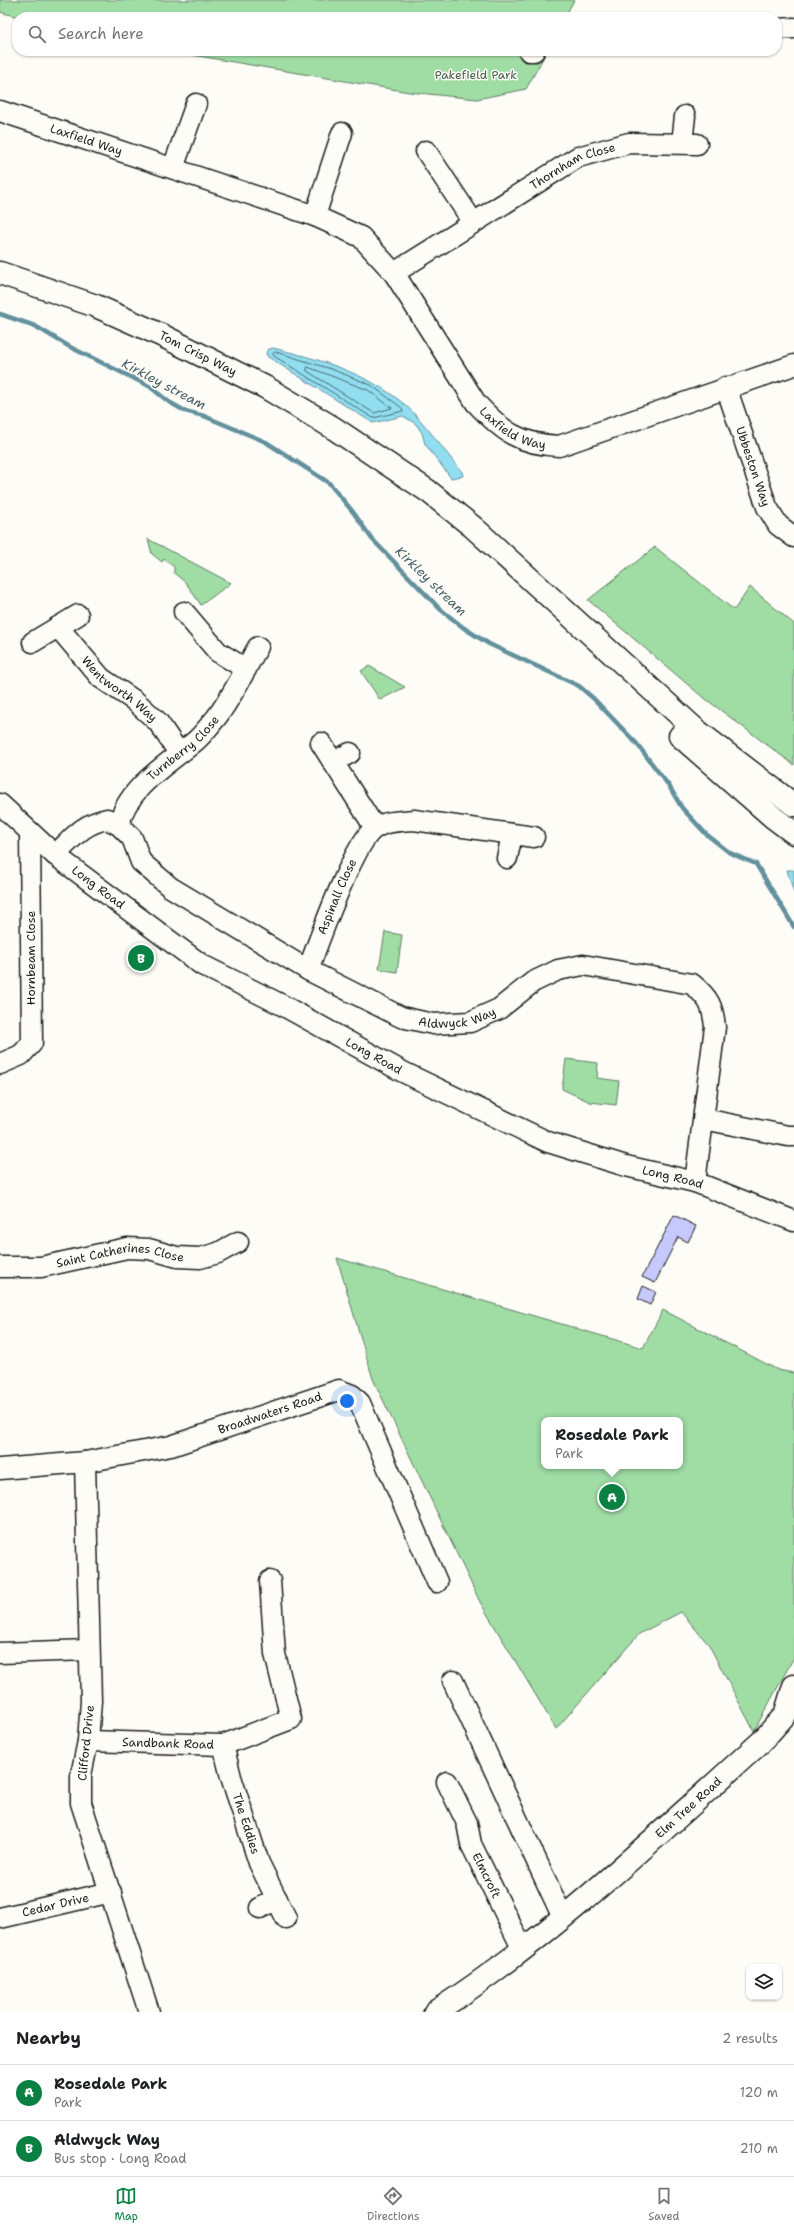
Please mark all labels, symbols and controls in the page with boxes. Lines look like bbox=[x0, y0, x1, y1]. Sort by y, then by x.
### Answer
search box bbox=[12, 12, 782, 56]
icon: search bbox=[26, 23, 48, 45]
text: Search here bbox=[58, 24, 144, 44]
park label: Pakefield Park bbox=[435, 67, 517, 83]
street label: Laxfield Way bbox=[48, 120, 125, 159]
street label: Thornham Close bbox=[527, 139, 617, 193]
street label: Tom Crisp Way bbox=[156, 327, 240, 380]
water label: Kirkley stream bbox=[119, 355, 209, 413]
street label: Laxfield Way bbox=[476, 403, 547, 453]
street label: Ubbeston Way bbox=[732, 425, 774, 509]
water label: Kirkley stream bbox=[392, 543, 470, 619]
street label: Wentworth Way bbox=[78, 653, 161, 726]
street label: Turnberry Close bbox=[144, 712, 223, 784]
street label: Aspinall Close bbox=[314, 856, 361, 937]
street label: Long Road bbox=[68, 862, 128, 913]
street label: Hornbeam Close bbox=[23, 911, 39, 1005]
pin: B bbox=[128, 943, 154, 973]
street label: Aldwyck Way bbox=[417, 1003, 498, 1032]
street label: Long Road bbox=[343, 1034, 405, 1078]
street label: Long Road bbox=[641, 1162, 706, 1193]
street label: Saint Catherines Close bbox=[55, 1240, 184, 1271]
street label: Broadwaters Road bbox=[216, 1388, 324, 1438]
your location bbox=[337, 1391, 357, 1411]
popup bbox=[541, 1417, 683, 1469]
text: Rosedale Park bbox=[555, 1425, 669, 1445]
text: Park bbox=[555, 1445, 583, 1462]
pin: A bbox=[599, 1482, 625, 1512]
street label: Clifford Drive bbox=[74, 1704, 98, 1782]
street label: Sandbank Road bbox=[122, 1734, 215, 1753]
street label: Elm Tree Road bbox=[652, 1773, 725, 1842]
street label: The Eddies bbox=[229, 1791, 264, 1856]
street label: Elmcroft bbox=[468, 1850, 504, 1901]
street label: Cedar Drive bbox=[21, 1889, 91, 1921]
map controls bbox=[746, 1964, 782, 2000]
button: layers bbox=[746, 1964, 782, 2000]
text: Nearby bbox=[16, 2027, 81, 2049]
text: 2 results bbox=[722, 2030, 778, 2047]
text: Rosedale Park bbox=[54, 2074, 167, 2094]
text: A bbox=[24, 2084, 34, 2101]
text: 120 m bbox=[740, 2084, 778, 2101]
text: Park bbox=[54, 2094, 82, 2111]
text: Aldwyck Way bbox=[54, 2130, 160, 2150]
text: B bbox=[25, 2140, 33, 2157]
text: 210 m bbox=[740, 2140, 778, 2157]
text: Bus stop · Long Road bbox=[54, 2150, 187, 2167]
tab: Map bbox=[114, 2185, 138, 2224]
tab: Directions bbox=[367, 2185, 419, 2224]
tab: Saved bbox=[648, 2185, 680, 2224]

